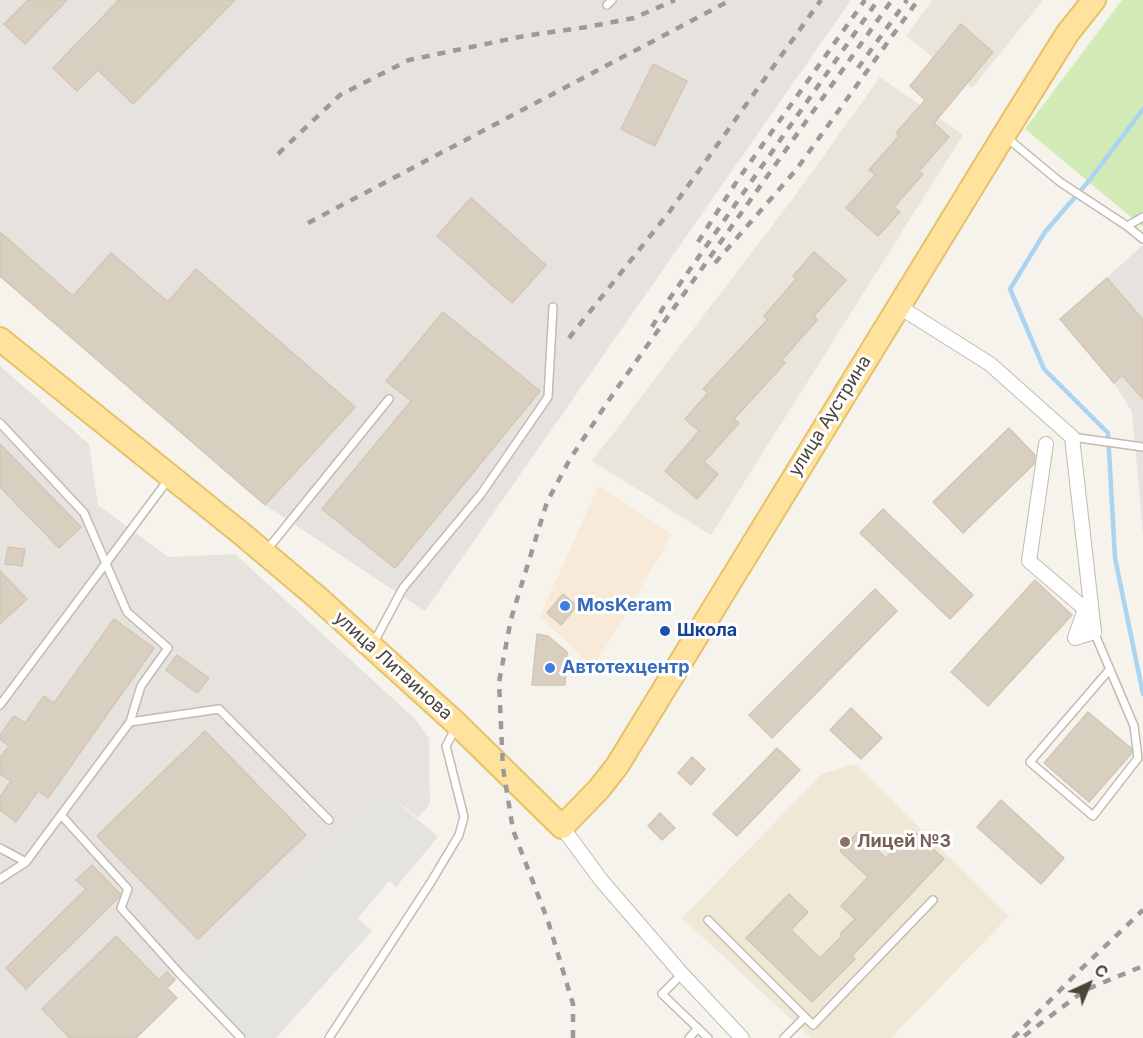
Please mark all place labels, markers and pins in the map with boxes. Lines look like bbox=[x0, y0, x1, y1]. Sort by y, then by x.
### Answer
place label: MosKeram bbox=[577, 595, 672, 617]
marker: MosKeram bbox=[558, 599, 572, 613]
place label: Школа bbox=[677, 620, 737, 642]
marker: Школа bbox=[658, 624, 672, 638]
place label: Автотехцентр bbox=[562, 657, 690, 679]
marker: Автотехцентр bbox=[543, 661, 557, 675]
place label: Лицей №3 bbox=[857, 831, 951, 853]
marker: Лицей №3 bbox=[838, 835, 852, 849]

